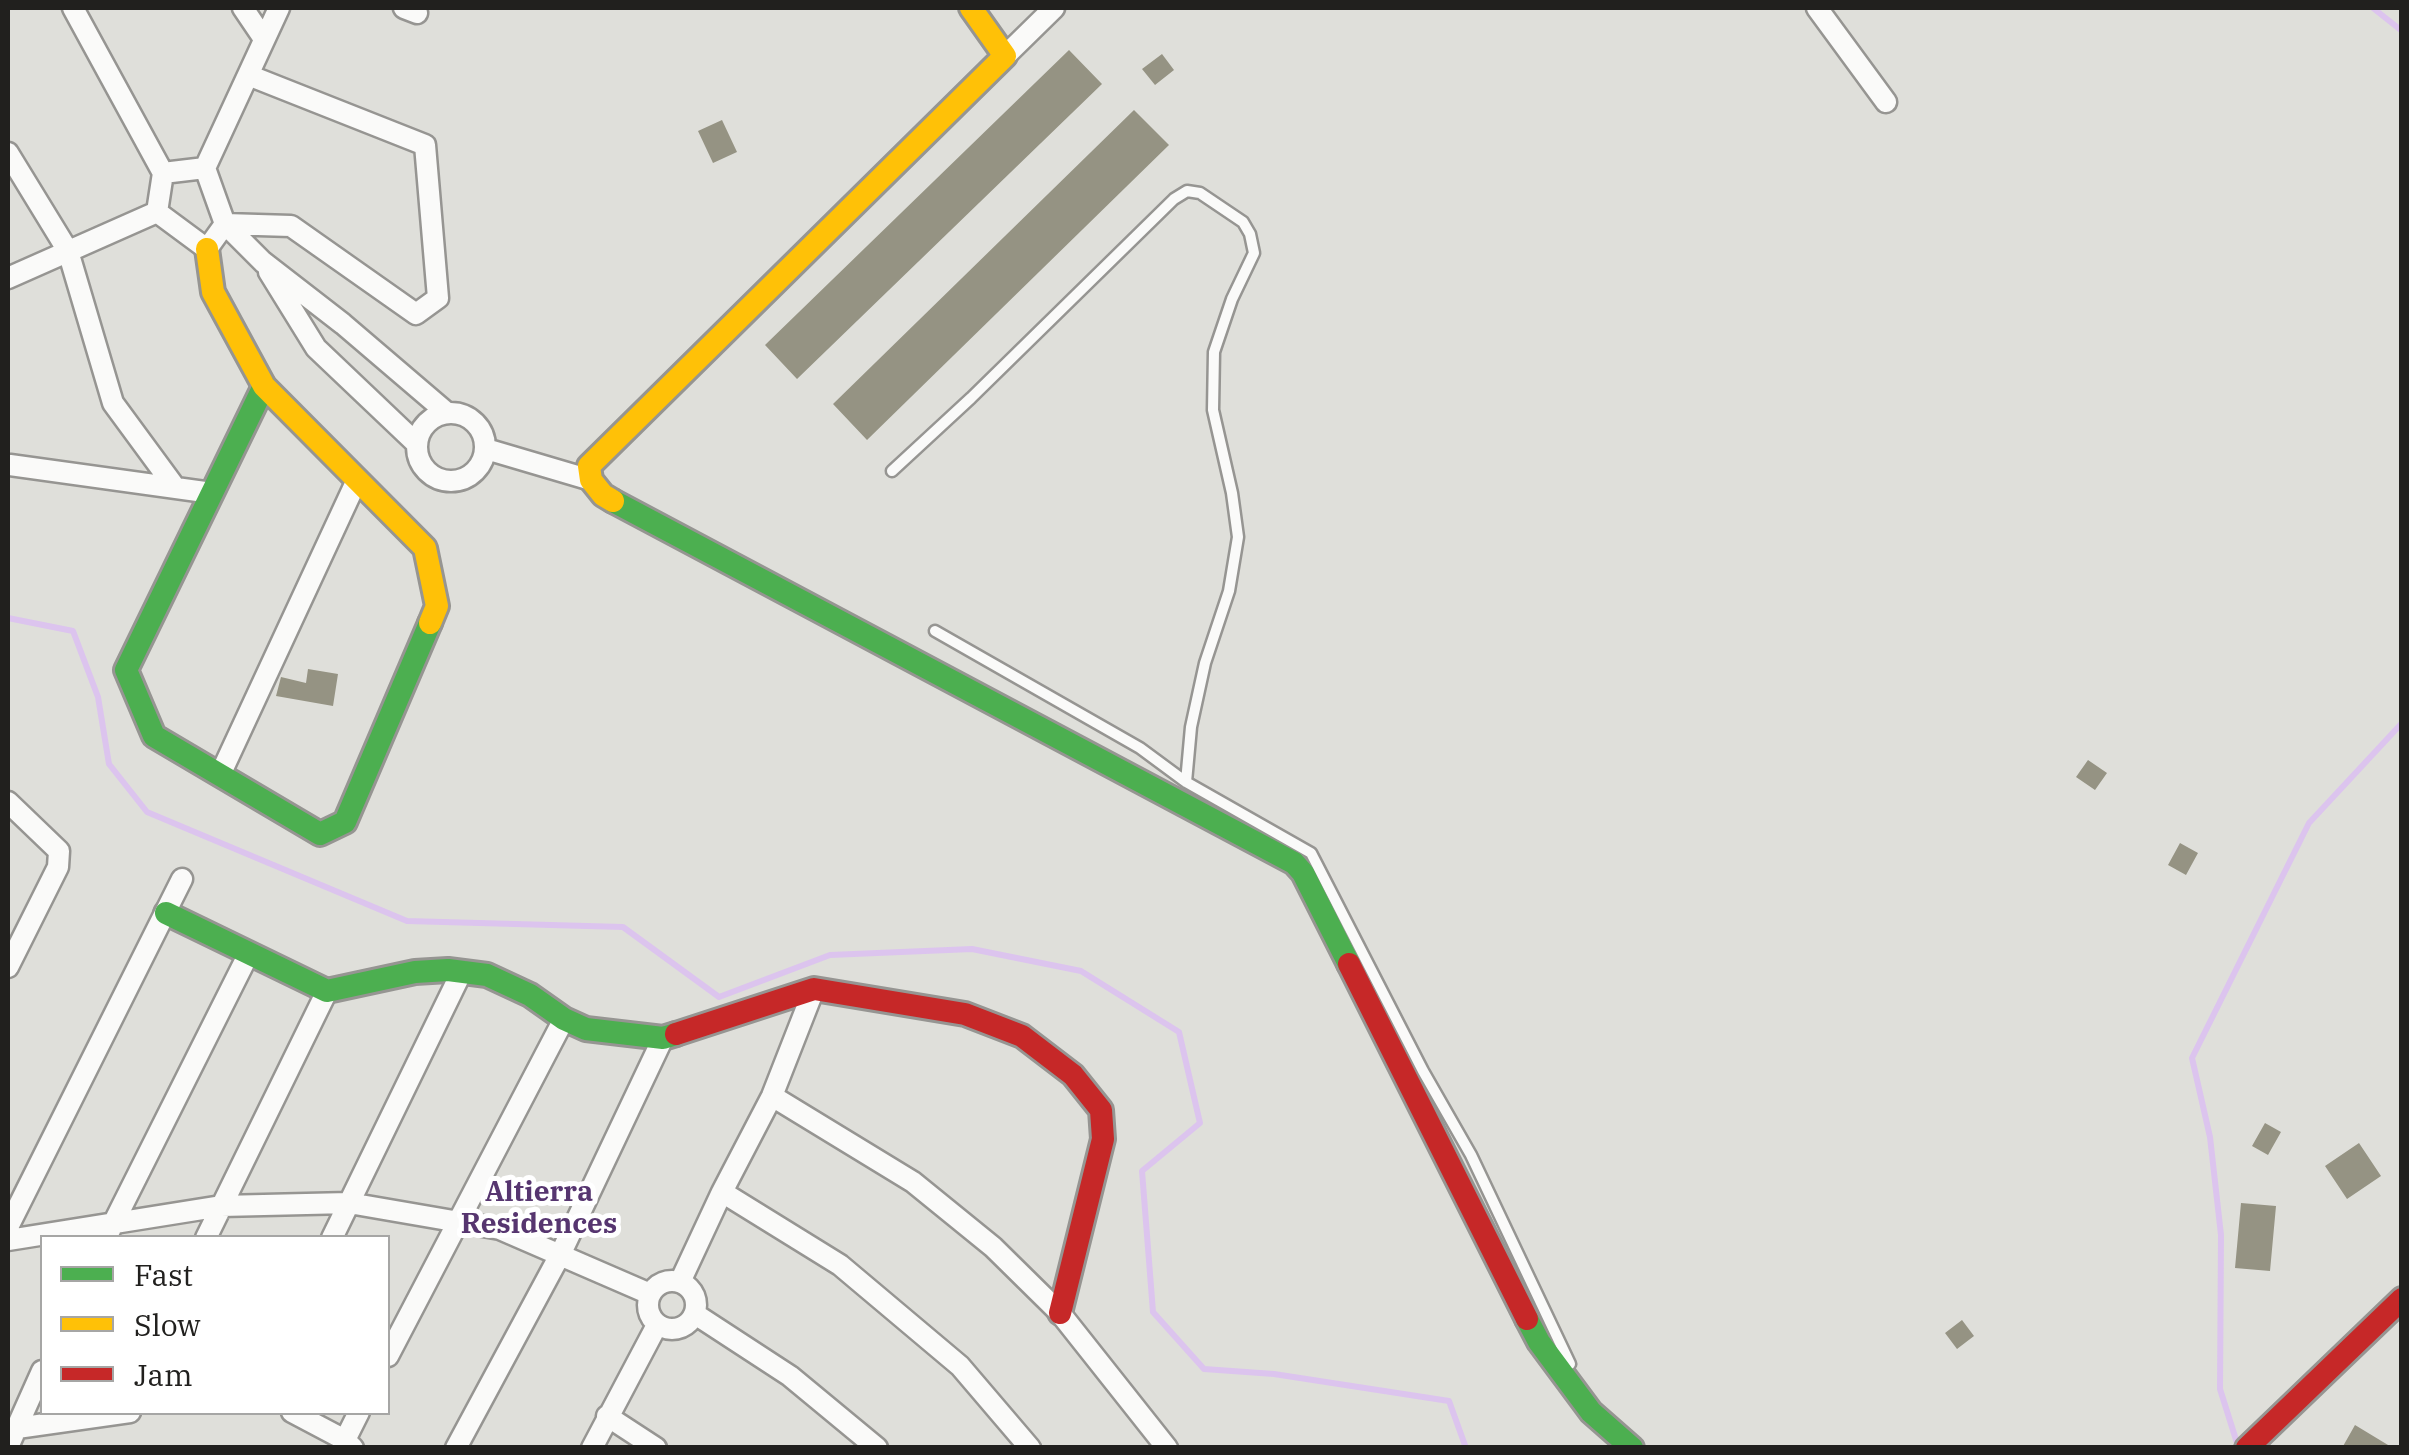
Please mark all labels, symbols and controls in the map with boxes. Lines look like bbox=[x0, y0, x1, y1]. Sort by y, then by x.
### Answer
district label: Altierra Residences bbox=[461, 1176, 617, 1242]
legend bbox=[40, 1235, 390, 1415]
text: Fast bbox=[134, 1255, 193, 1294]
text: Slow bbox=[134, 1305, 201, 1344]
text: Jam bbox=[134, 1355, 193, 1394]

